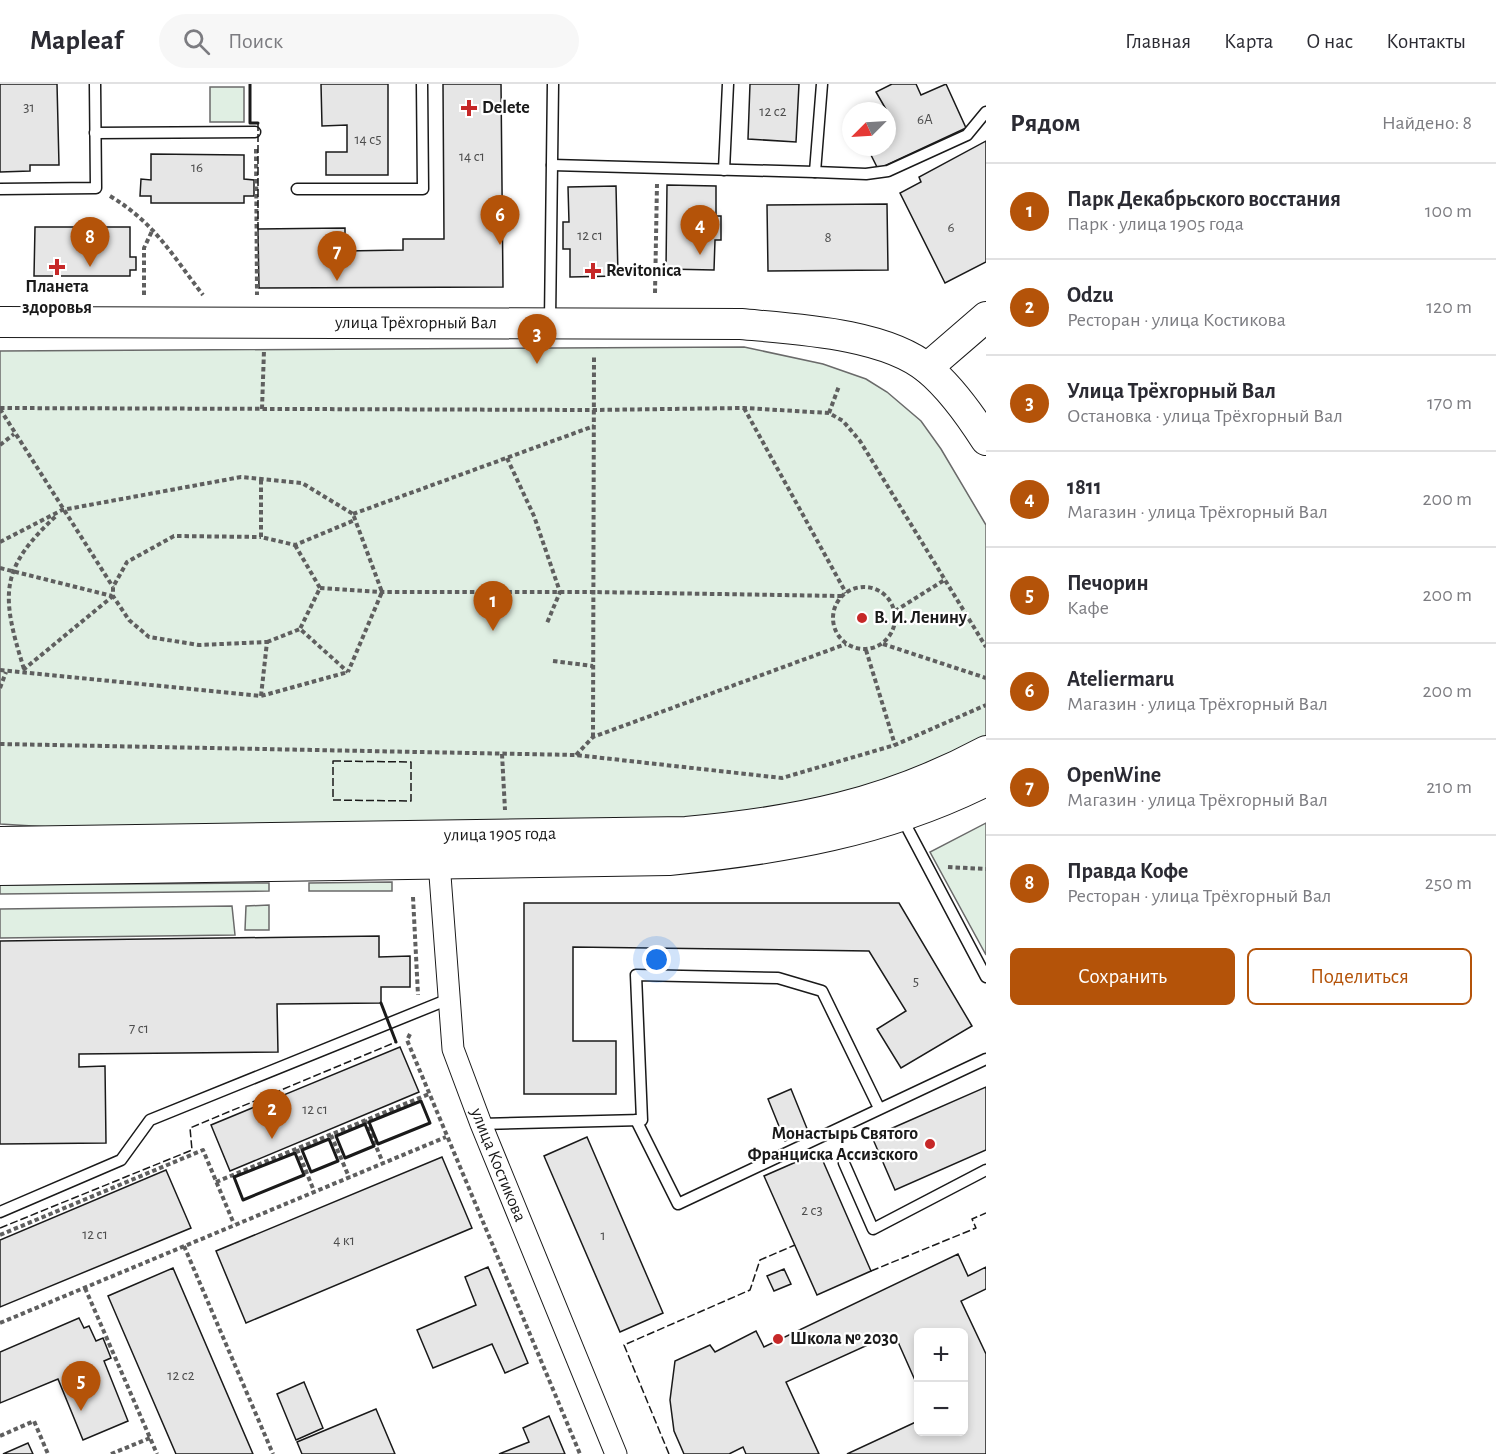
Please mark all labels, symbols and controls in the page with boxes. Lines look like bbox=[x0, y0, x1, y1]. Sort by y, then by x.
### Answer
search box bbox=[159, 14, 579, 68]
icon: search bbox=[180, 25, 213, 58]
text: Mapleaf bbox=[30, 27, 123, 55]
text: Поиск bbox=[228, 30, 283, 52]
text: Главная bbox=[1125, 31, 1191, 52]
text: Карта bbox=[1224, 31, 1273, 52]
text: О нас bbox=[1306, 31, 1353, 52]
text: Контакты bbox=[1386, 31, 1466, 52]
marker: Delete bbox=[460, 99, 478, 117]
place label: Delete bbox=[482, 99, 530, 117]
house number: 31 bbox=[23, 100, 35, 115]
north arrow bbox=[842, 102, 896, 156]
house number: 12 с2 bbox=[759, 104, 787, 119]
text: Рядом bbox=[1010, 110, 1081, 136]
house number: 6А bbox=[917, 112, 933, 127]
text: Найдено: 8 bbox=[1382, 113, 1472, 133]
house number: 14 с5 bbox=[354, 132, 382, 147]
house number: 14 с1 bbox=[459, 149, 485, 164]
house number: 16 bbox=[191, 160, 203, 175]
text: Парк Декабрьского восстания bbox=[1067, 188, 1341, 210]
pin: 6 bbox=[480, 196, 520, 245]
text: 1 bbox=[1026, 201, 1033, 221]
text: 100 m bbox=[1425, 201, 1472, 221]
pin: 4 bbox=[680, 206, 720, 255]
text: Парк · улица 1905 года bbox=[1067, 214, 1244, 234]
pin: 8 bbox=[70, 218, 110, 267]
house number: 6 bbox=[947, 220, 955, 235]
house number: 12 с1 bbox=[577, 228, 603, 243]
house number: 8 bbox=[824, 230, 832, 245]
pin: 7 bbox=[318, 232, 356, 281]
marker: Планета здоровья bbox=[50, 260, 64, 274]
marker: Revitonica bbox=[584, 262, 602, 280]
place label: Revitonica bbox=[606, 262, 682, 280]
place label: Планета здоровья bbox=[22, 278, 92, 317]
text: Odzu bbox=[1067, 284, 1113, 306]
text: 2 bbox=[1025, 297, 1034, 317]
text: 120 m bbox=[1426, 297, 1472, 317]
text: Ресторан · улица Костикова bbox=[1067, 310, 1286, 330]
street label: улица Трёхгорный Вал bbox=[334, 314, 497, 332]
pin: 3 bbox=[518, 314, 556, 364]
text: Улица Трёхгорный Вал bbox=[1067, 380, 1276, 402]
text: 3 bbox=[1025, 393, 1034, 413]
text: 170 m bbox=[1427, 393, 1472, 413]
text: Остановка · улица Трёхгорный Вал bbox=[1067, 406, 1343, 426]
text: 1811 bbox=[1067, 476, 1102, 498]
text: 4 bbox=[1024, 489, 1035, 509]
text: 200 m bbox=[1422, 489, 1472, 509]
text: Магазин · улица Трёхгорный Вал bbox=[1067, 502, 1328, 522]
text: Печорин bbox=[1067, 572, 1149, 594]
pin: 1 bbox=[474, 582, 512, 631]
text: 5 bbox=[1025, 585, 1034, 605]
text: 200 m bbox=[1422, 585, 1472, 605]
text: Кафе bbox=[1067, 598, 1109, 618]
place label: В. И. Ленину bbox=[874, 609, 968, 627]
marker: В. И. Ленину bbox=[855, 611, 869, 625]
text: Ateliermaru bbox=[1067, 668, 1174, 690]
text: 6 bbox=[1025, 681, 1034, 701]
text: 200 m bbox=[1422, 681, 1472, 701]
text: Магазин · улица Трёхгорный Вал bbox=[1067, 694, 1328, 714]
text: OpenWine bbox=[1067, 764, 1161, 786]
text: 7 bbox=[1025, 777, 1034, 797]
text: 210 m bbox=[1426, 777, 1472, 797]
text: Магазин · улица Трёхгорный Вал bbox=[1067, 790, 1328, 810]
street label: улица 1905 года bbox=[443, 825, 556, 845]
text: Правда Кофе bbox=[1067, 860, 1188, 882]
text: 8 bbox=[1025, 873, 1034, 893]
text: 250 m bbox=[1425, 873, 1472, 893]
text: Ресторан · улица Трёхгорный Вал bbox=[1067, 886, 1331, 906]
your location bbox=[642, 945, 671, 974]
button: Сохранить bbox=[1010, 948, 1235, 1005]
button: Поделиться bbox=[1247, 948, 1472, 1005]
house number: 5 bbox=[913, 974, 919, 989]
house number: 7 с1 bbox=[129, 1021, 149, 1036]
pin: 2 bbox=[252, 1090, 292, 1139]
house number: 12 с1 bbox=[302, 1102, 328, 1117]
street label: улица Костикова bbox=[467, 1105, 529, 1224]
place label: Монастырь Святого Франциска Ассизского bbox=[747, 1125, 918, 1164]
marker: Монастырь Святого Франциска Ассизского bbox=[923, 1137, 937, 1151]
house number: 2 с3 bbox=[801, 1203, 823, 1218]
house number: 12 с1 bbox=[82, 1227, 108, 1242]
house number: 1 bbox=[600, 1228, 606, 1243]
house number: 4 к1 bbox=[333, 1233, 355, 1248]
map controls bbox=[914, 1328, 968, 1436]
button: + bbox=[914, 1328, 968, 1382]
place label: Школа № 2030 bbox=[790, 1330, 899, 1348]
marker: Школа № 2030 bbox=[771, 1332, 785, 1346]
pin: 5 bbox=[62, 1362, 100, 1411]
house number: 12 с2 bbox=[167, 1368, 195, 1383]
button: − bbox=[914, 1382, 968, 1436]

